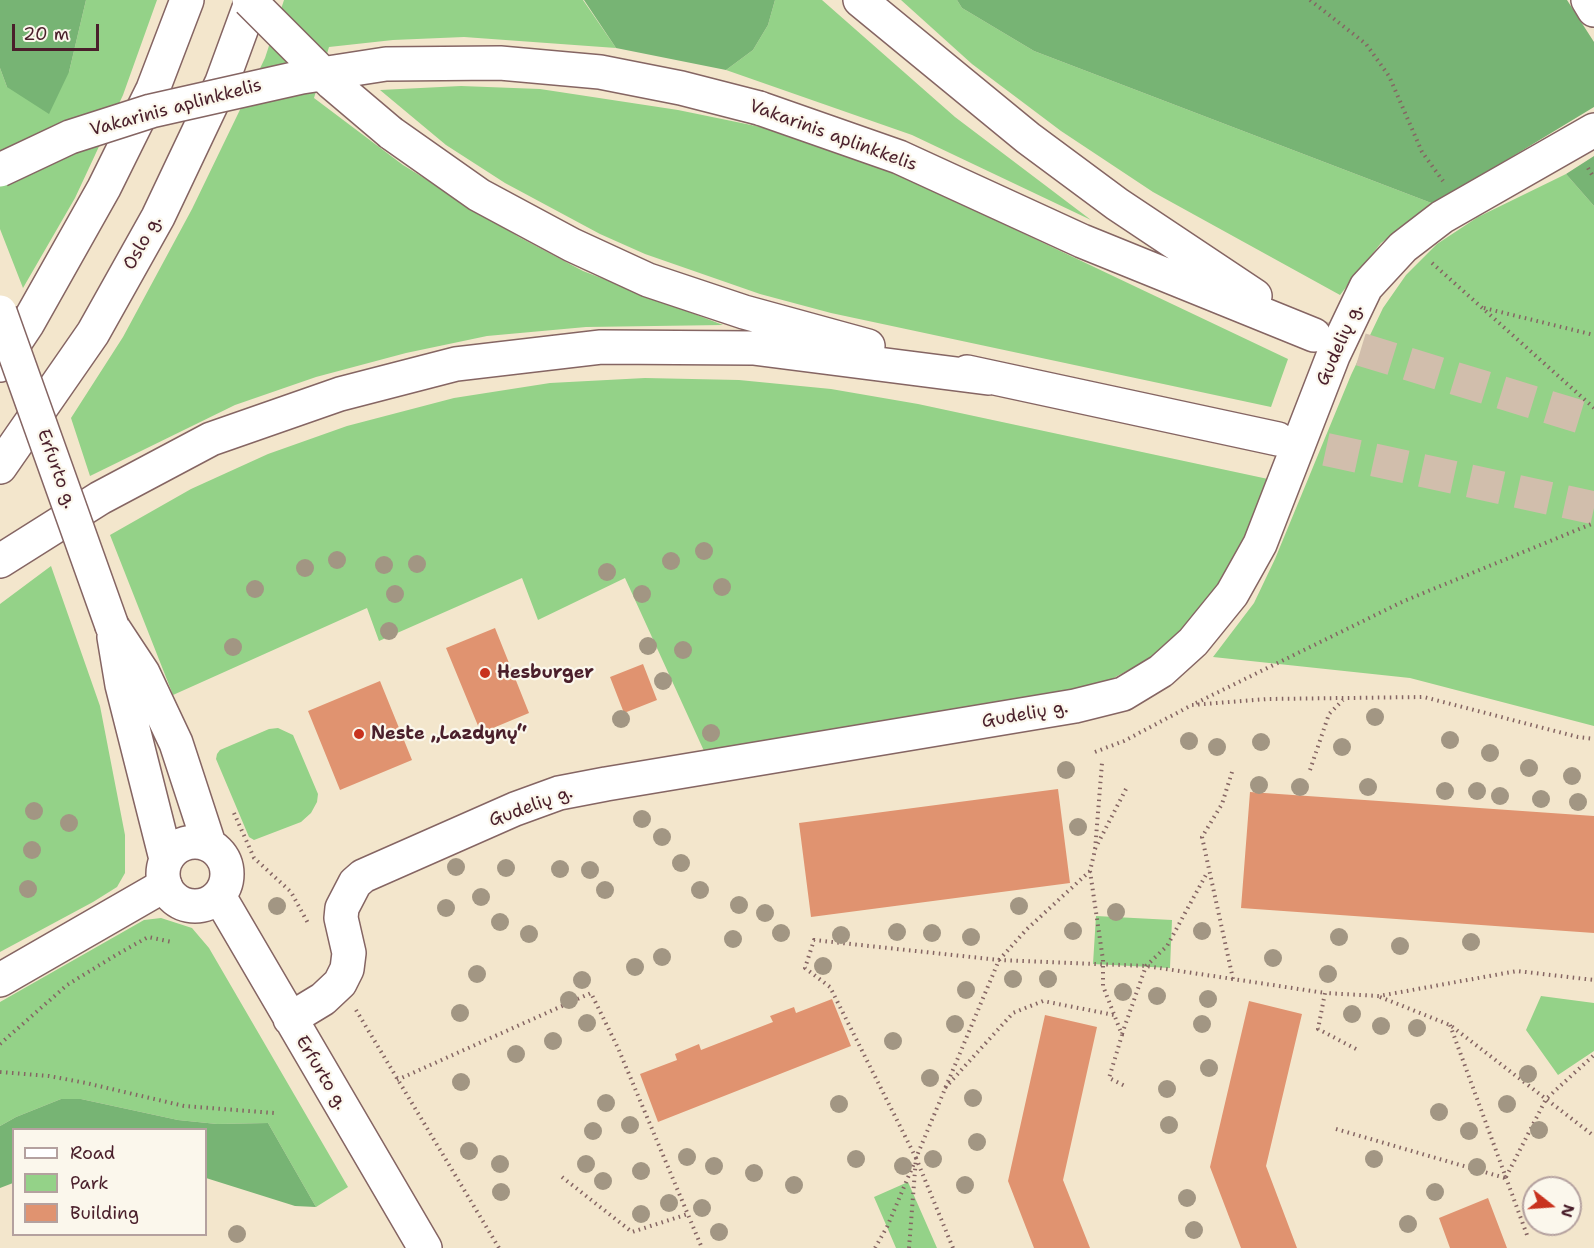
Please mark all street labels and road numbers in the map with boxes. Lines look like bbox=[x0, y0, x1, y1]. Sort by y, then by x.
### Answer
street label: Vakarinis aplinkkelis bbox=[88, 75, 264, 141]
street label: Vakarinis aplinkkelis bbox=[746, 96, 920, 176]
street label: Oslo g. bbox=[119, 212, 167, 274]
street label: Gudelių g. bbox=[1312, 301, 1368, 389]
street label: Erfurto g. bbox=[32, 426, 80, 512]
street label: Gudelių g. bbox=[980, 697, 1070, 733]
street label: Gudelių g. bbox=[486, 782, 576, 832]
street label: Erfurto g. bbox=[290, 1032, 352, 1114]

